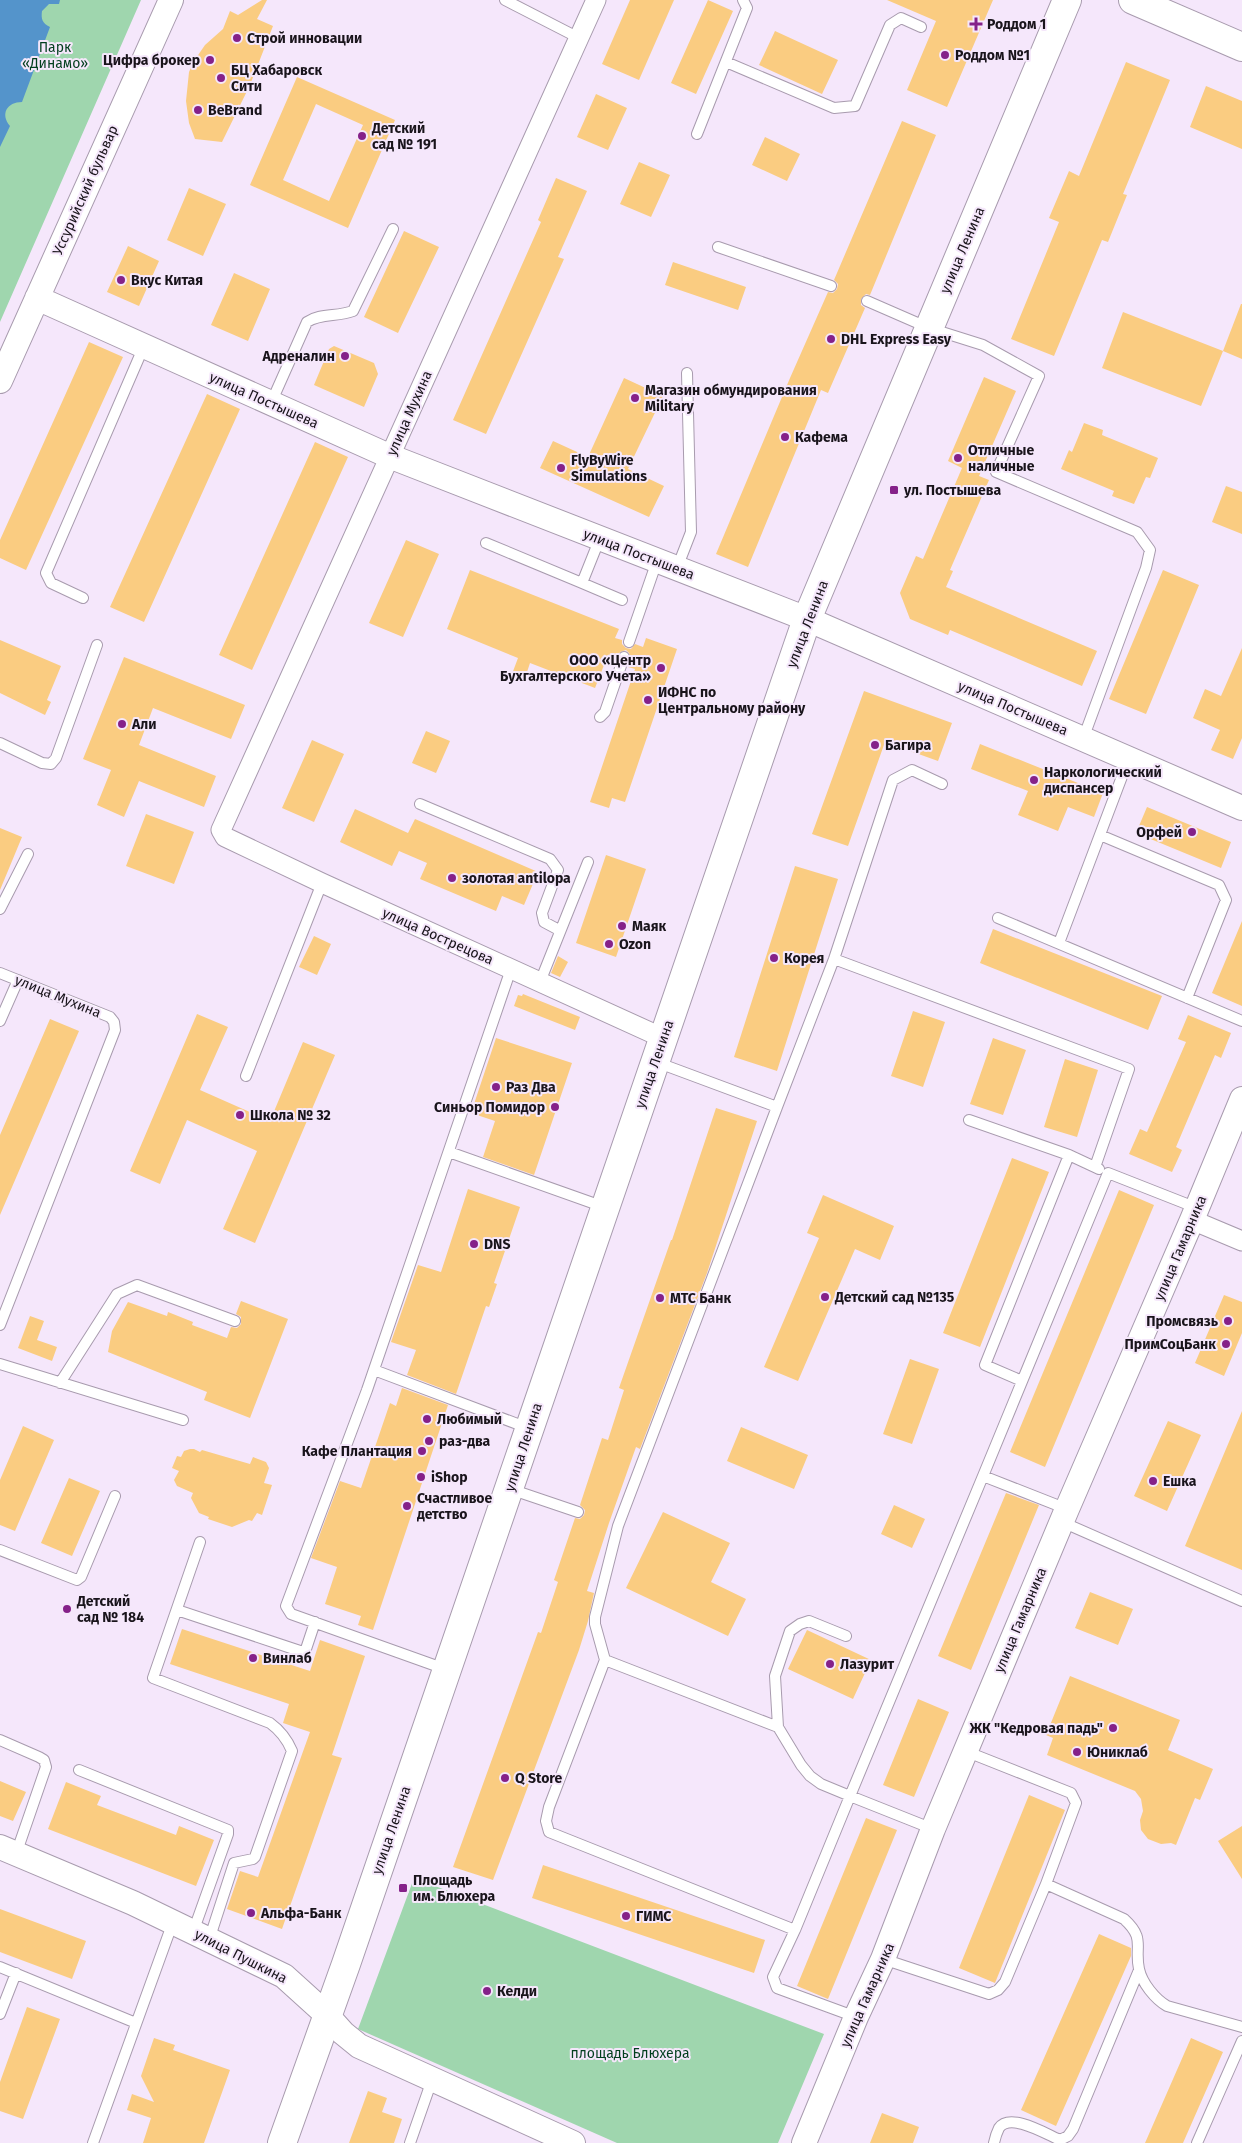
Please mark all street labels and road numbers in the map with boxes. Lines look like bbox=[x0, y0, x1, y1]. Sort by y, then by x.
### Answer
street label: Уссурийский бульвар bbox=[49, 123, 122, 258]
street label: улица Ленина bbox=[937, 204, 988, 296]
street label: улица Мухина bbox=[383, 368, 436, 459]
street label: улица Постышева bbox=[207, 369, 321, 432]
street label: улица Постышева bbox=[581, 525, 697, 584]
street label: улица Ленина bbox=[783, 578, 832, 670]
street label: улица Постышева bbox=[955, 678, 1070, 739]
street label: улица Вострецова bbox=[380, 904, 496, 969]
street label: улица Мухина bbox=[12, 971, 103, 1022]
street label: улица Ленина bbox=[631, 1018, 678, 1111]
street label: улица Гамарника bbox=[1151, 1193, 1210, 1303]
street label: улица Ленина bbox=[501, 1401, 546, 1494]
street label: улица Гамарника bbox=[991, 1565, 1050, 1675]
street label: улица Ленина bbox=[368, 1784, 415, 1877]
street label: улица Пушкина bbox=[192, 1926, 290, 1987]
street label: улица Гамарника bbox=[837, 1940, 898, 2050]

